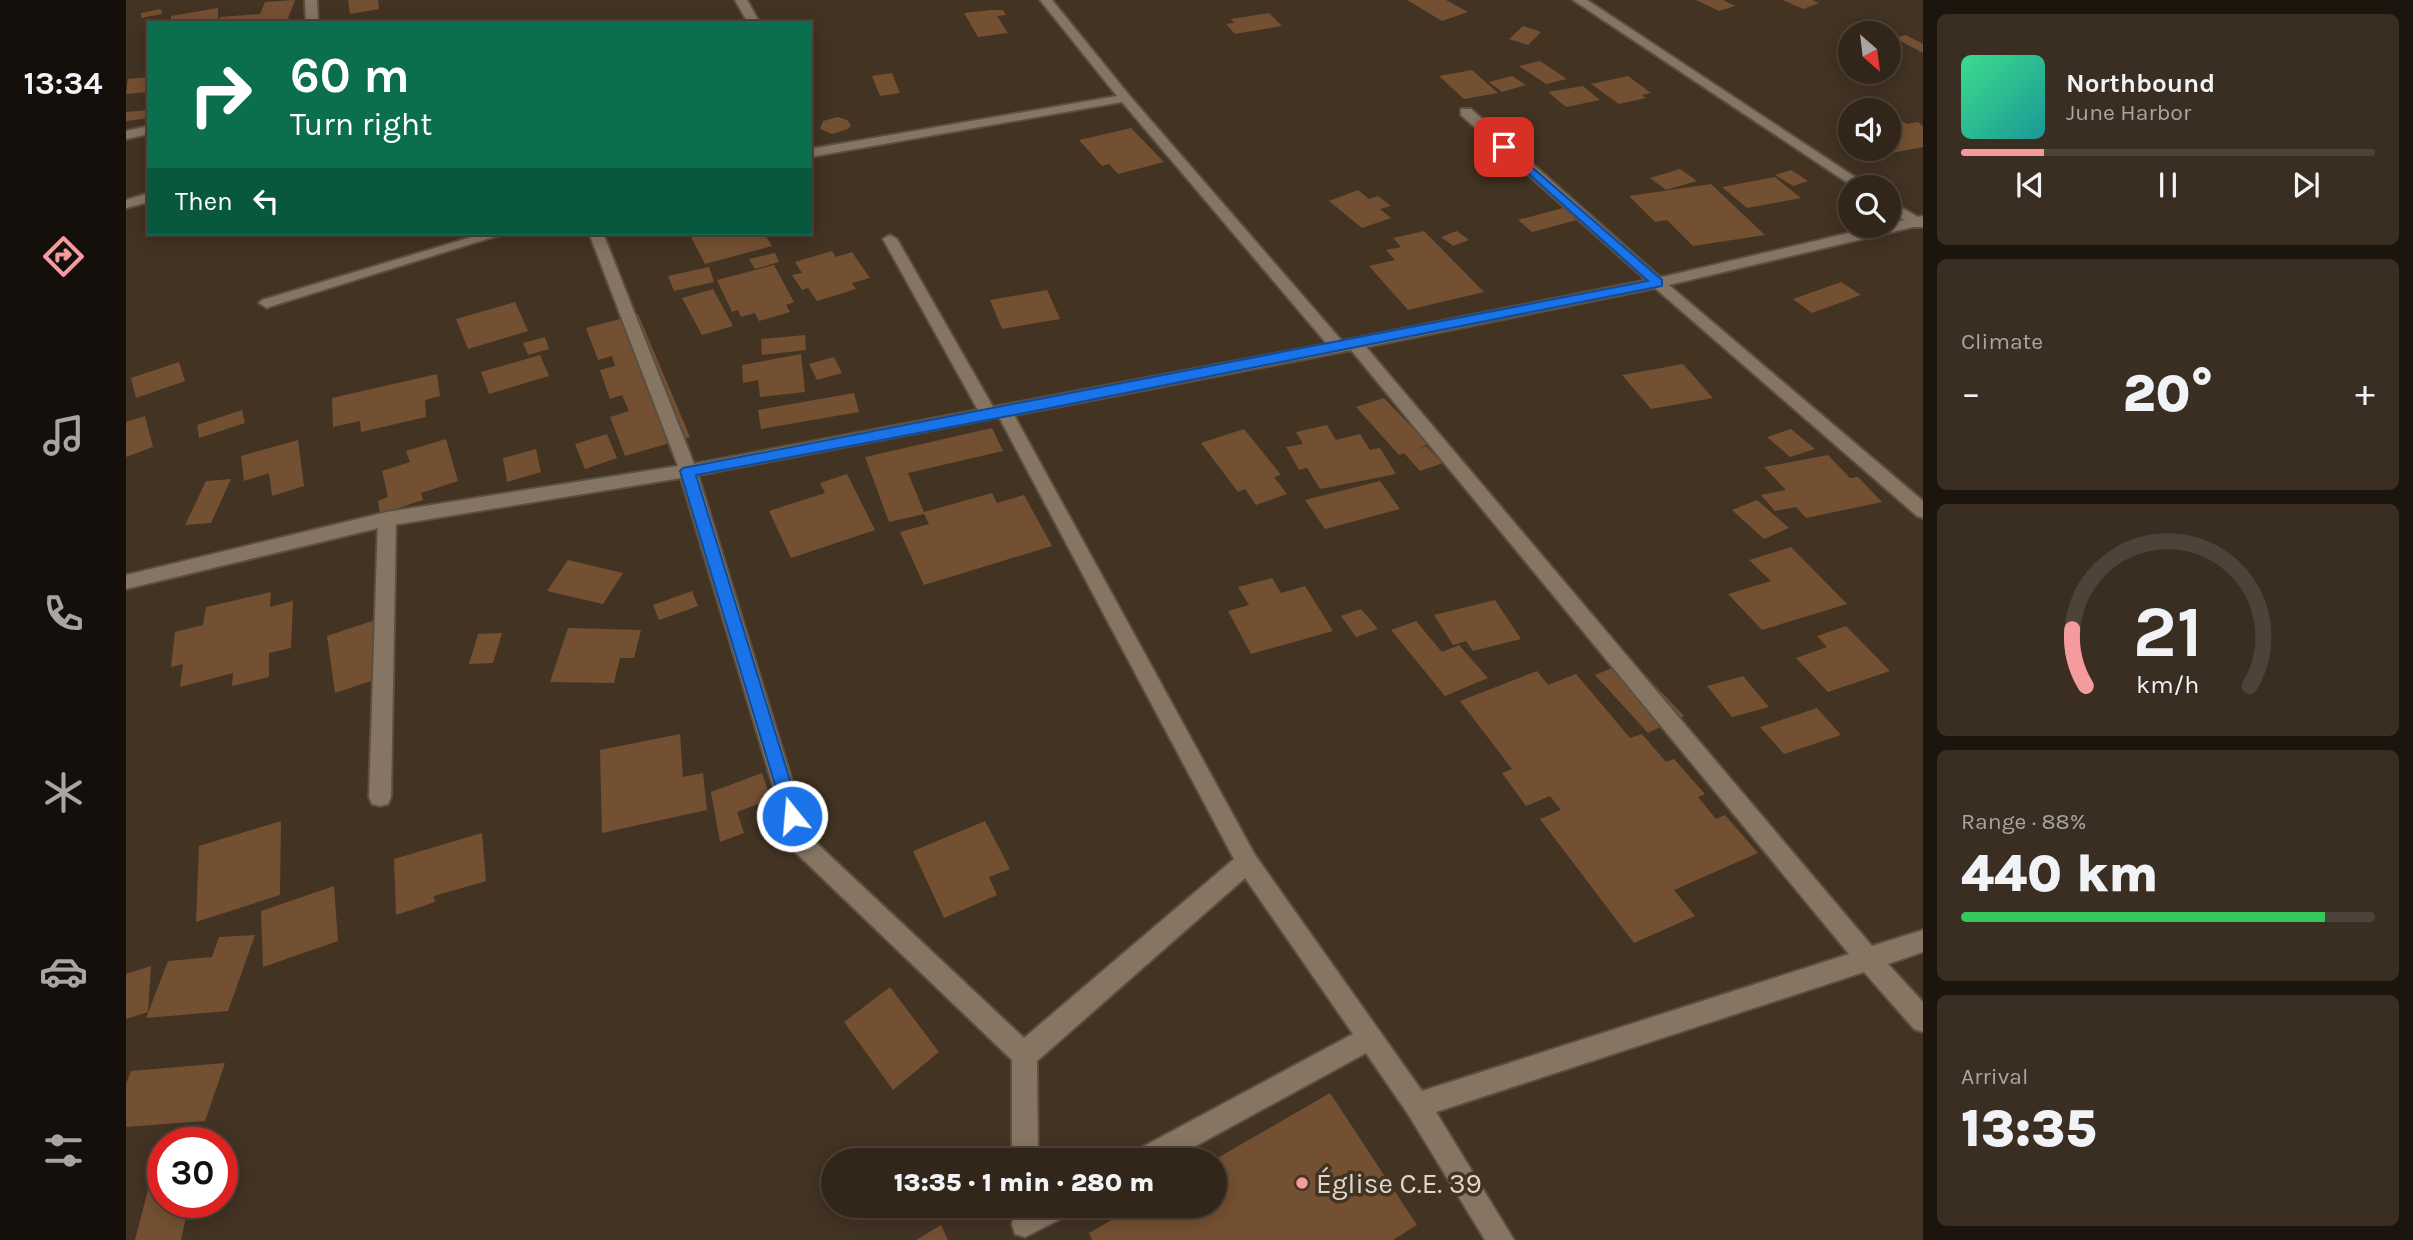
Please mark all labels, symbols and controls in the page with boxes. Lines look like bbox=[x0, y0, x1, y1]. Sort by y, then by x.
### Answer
north arrow bbox=[1838, 21, 1900, 84]
map controls bbox=[1838, 21, 1901, 238]
text: 60 m bbox=[290, 47, 410, 104]
icon: right bbox=[175, 49, 266, 140]
text: 13:34 bbox=[24, 65, 102, 102]
text: Northbound bbox=[2066, 68, 2215, 99]
button: sound bbox=[1838, 98, 1901, 161]
text: June Harbor bbox=[2066, 99, 2191, 126]
text: Turn right bbox=[290, 106, 432, 143]
pin bbox=[1474, 117, 1534, 177]
icon: arrive bbox=[1485, 128, 1523, 166]
icon: previous bbox=[2011, 166, 2049, 204]
icon: pause bbox=[2149, 166, 2187, 204]
icon: next bbox=[2287, 166, 2325, 204]
button: search bbox=[1838, 175, 1901, 238]
icon: left bbox=[247, 182, 285, 220]
text: Then bbox=[175, 186, 233, 217]
icon: directions bbox=[39, 232, 88, 281]
text: Climate bbox=[1961, 328, 2043, 355]
text: 20° bbox=[2123, 363, 2213, 424]
text: − bbox=[1961, 371, 1981, 416]
text: + bbox=[2355, 371, 2375, 416]
icon: music bbox=[39, 411, 88, 460]
icon: phone bbox=[39, 589, 88, 638]
text: 21 bbox=[2133, 589, 2203, 674]
text: km/h bbox=[2136, 670, 2200, 699]
icon: climate bbox=[39, 768, 88, 817]
position arrow bbox=[755, 779, 829, 853]
text: Range · 88% bbox=[1961, 808, 2086, 835]
text: 440 km bbox=[1961, 843, 2158, 904]
icon: car bbox=[39, 947, 88, 996]
text: Arrival bbox=[1961, 1063, 2028, 1090]
text: 13:35 bbox=[1961, 1098, 2096, 1159]
icon: filters bbox=[39, 1126, 88, 1175]
speed limit sign: 30 bbox=[147, 1127, 238, 1218]
place label: Église C.E. 39 bbox=[1316, 1166, 1482, 1200]
text: 13:35 · 1 min · 280 m bbox=[894, 1167, 1154, 1198]
marker: Église C.E. 39 bbox=[1294, 1175, 1310, 1191]

